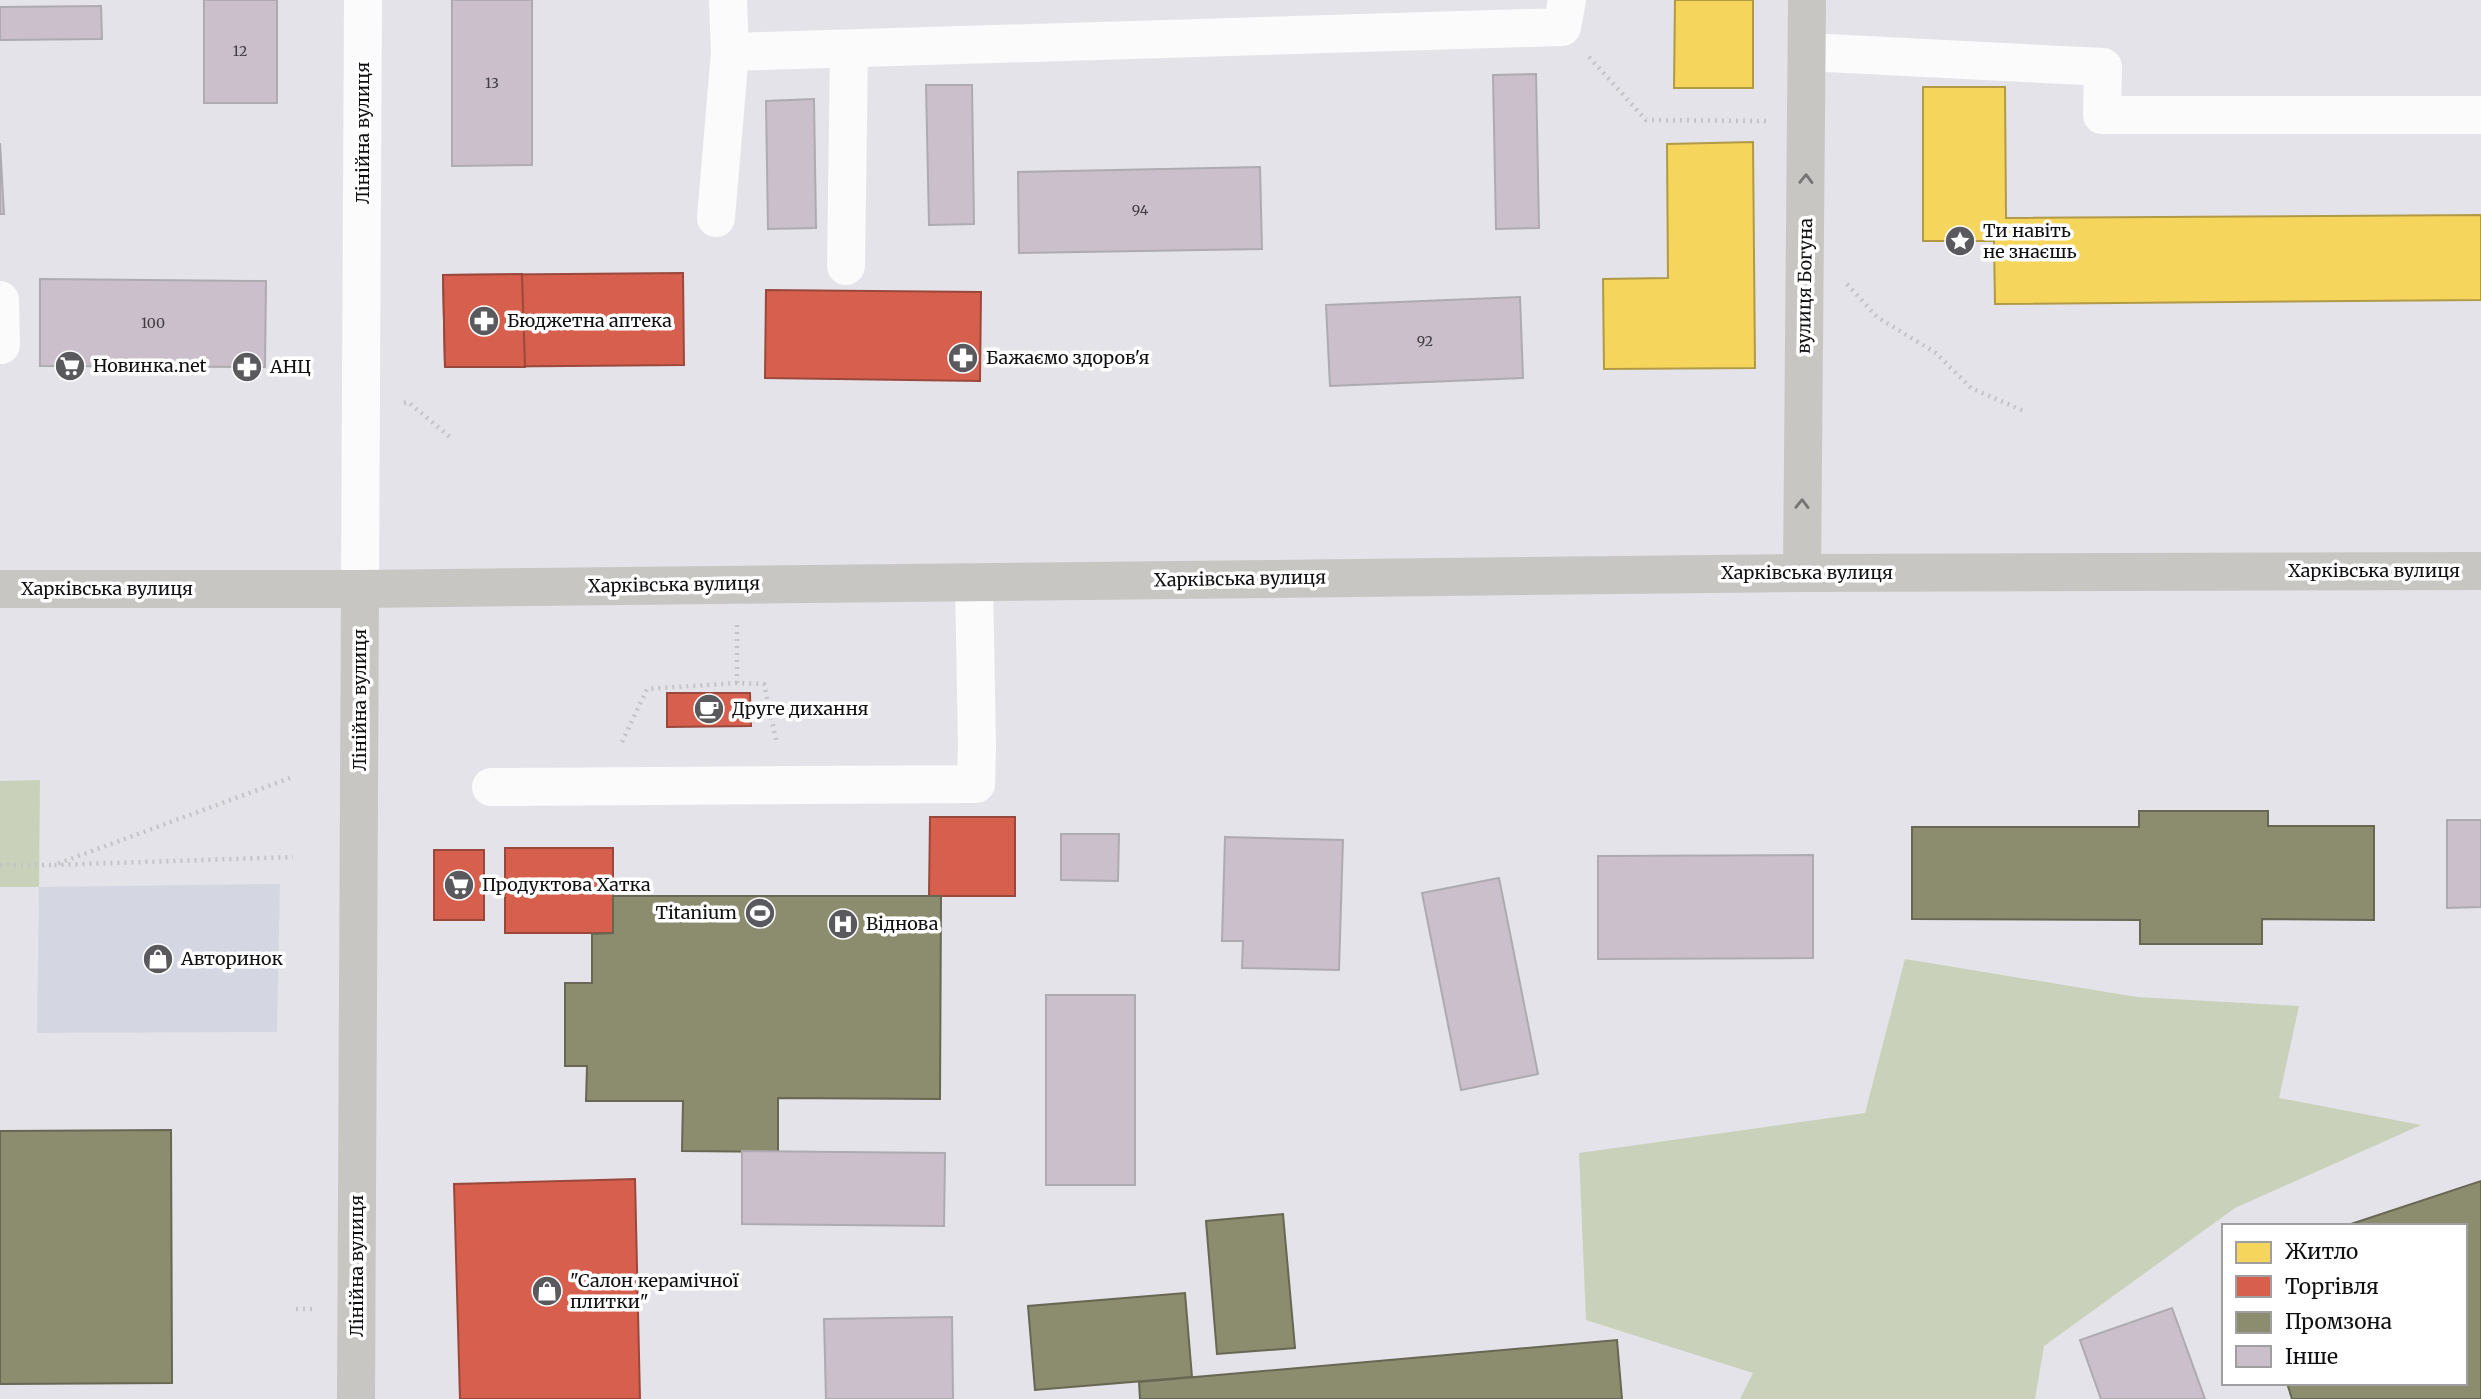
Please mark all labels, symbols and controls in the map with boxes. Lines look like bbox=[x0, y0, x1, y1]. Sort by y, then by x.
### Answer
house number: 12 bbox=[233, 42, 247, 60]
street label: Лінійна вулиця bbox=[351, 62, 374, 204]
house number: 13 bbox=[485, 74, 499, 92]
one-way arrow bbox=[1798, 173, 1814, 184]
house number: 94 bbox=[1132, 201, 1149, 219]
street label: вулиця Богуна bbox=[1792, 217, 1817, 354]
place label: Ти навіть не знаєшь bbox=[1983, 219, 2077, 263]
place icon: Ти навіть не знаєшь bbox=[1943, 224, 1977, 258]
pharmacy icon: Бюджетна аптека bbox=[467, 304, 501, 338]
place label: Бюджетна аптека bbox=[507, 309, 672, 332]
house number: 100 bbox=[141, 314, 165, 332]
house number: 92 bbox=[1417, 332, 1433, 350]
pharmacy icon: Бажаємо здоров'я bbox=[946, 341, 980, 375]
place label: Бажаємо здоров'я bbox=[986, 346, 1150, 369]
supermarket icon: Новинка.net bbox=[53, 349, 87, 383]
pharmacy icon: АНЦ bbox=[230, 350, 264, 384]
place label: Новинка.net bbox=[93, 354, 207, 377]
place label: АНЦ bbox=[269, 355, 311, 378]
one-way arrow bbox=[1795, 499, 1810, 510]
street label: Харківська вулиця bbox=[2288, 559, 2460, 582]
street label: Харківська вулиця bbox=[1721, 561, 1893, 584]
street label: Харківська вулиця bbox=[1154, 565, 1327, 592]
street label: Харківська вулиця bbox=[588, 571, 761, 598]
street label: Харківська вулиця bbox=[21, 577, 193, 600]
street label: Лінійна вулиця bbox=[348, 629, 371, 771]
cafe icon: Друге дихання bbox=[692, 692, 726, 726]
place label: Друге дихання bbox=[732, 697, 869, 720]
supermarket icon: Продуктова Хатка bbox=[442, 868, 476, 902]
place label: Продуктова Хатка bbox=[482, 873, 651, 896]
sports icon: Titanium bbox=[743, 896, 777, 930]
place label: Titanium bbox=[655, 901, 737, 924]
hospital icon: Віднова bbox=[826, 907, 860, 941]
place label: Віднова bbox=[866, 912, 939, 935]
shop icon: Авторинок bbox=[141, 942, 175, 976]
place label: Авторинок bbox=[180, 947, 283, 970]
street label: Лінійна вулиця bbox=[345, 1195, 368, 1337]
legend bbox=[2222, 1224, 2467, 1385]
text: Житло bbox=[2285, 1238, 2358, 1265]
place label: "Салон керамічної плитки" bbox=[570, 1269, 739, 1313]
text: Торгівля bbox=[2285, 1273, 2379, 1300]
shop icon: "Салон керамічної плитки" bbox=[530, 1274, 564, 1308]
text: Промзона bbox=[2285, 1308, 2392, 1335]
text: Інше bbox=[2285, 1343, 2338, 1370]

